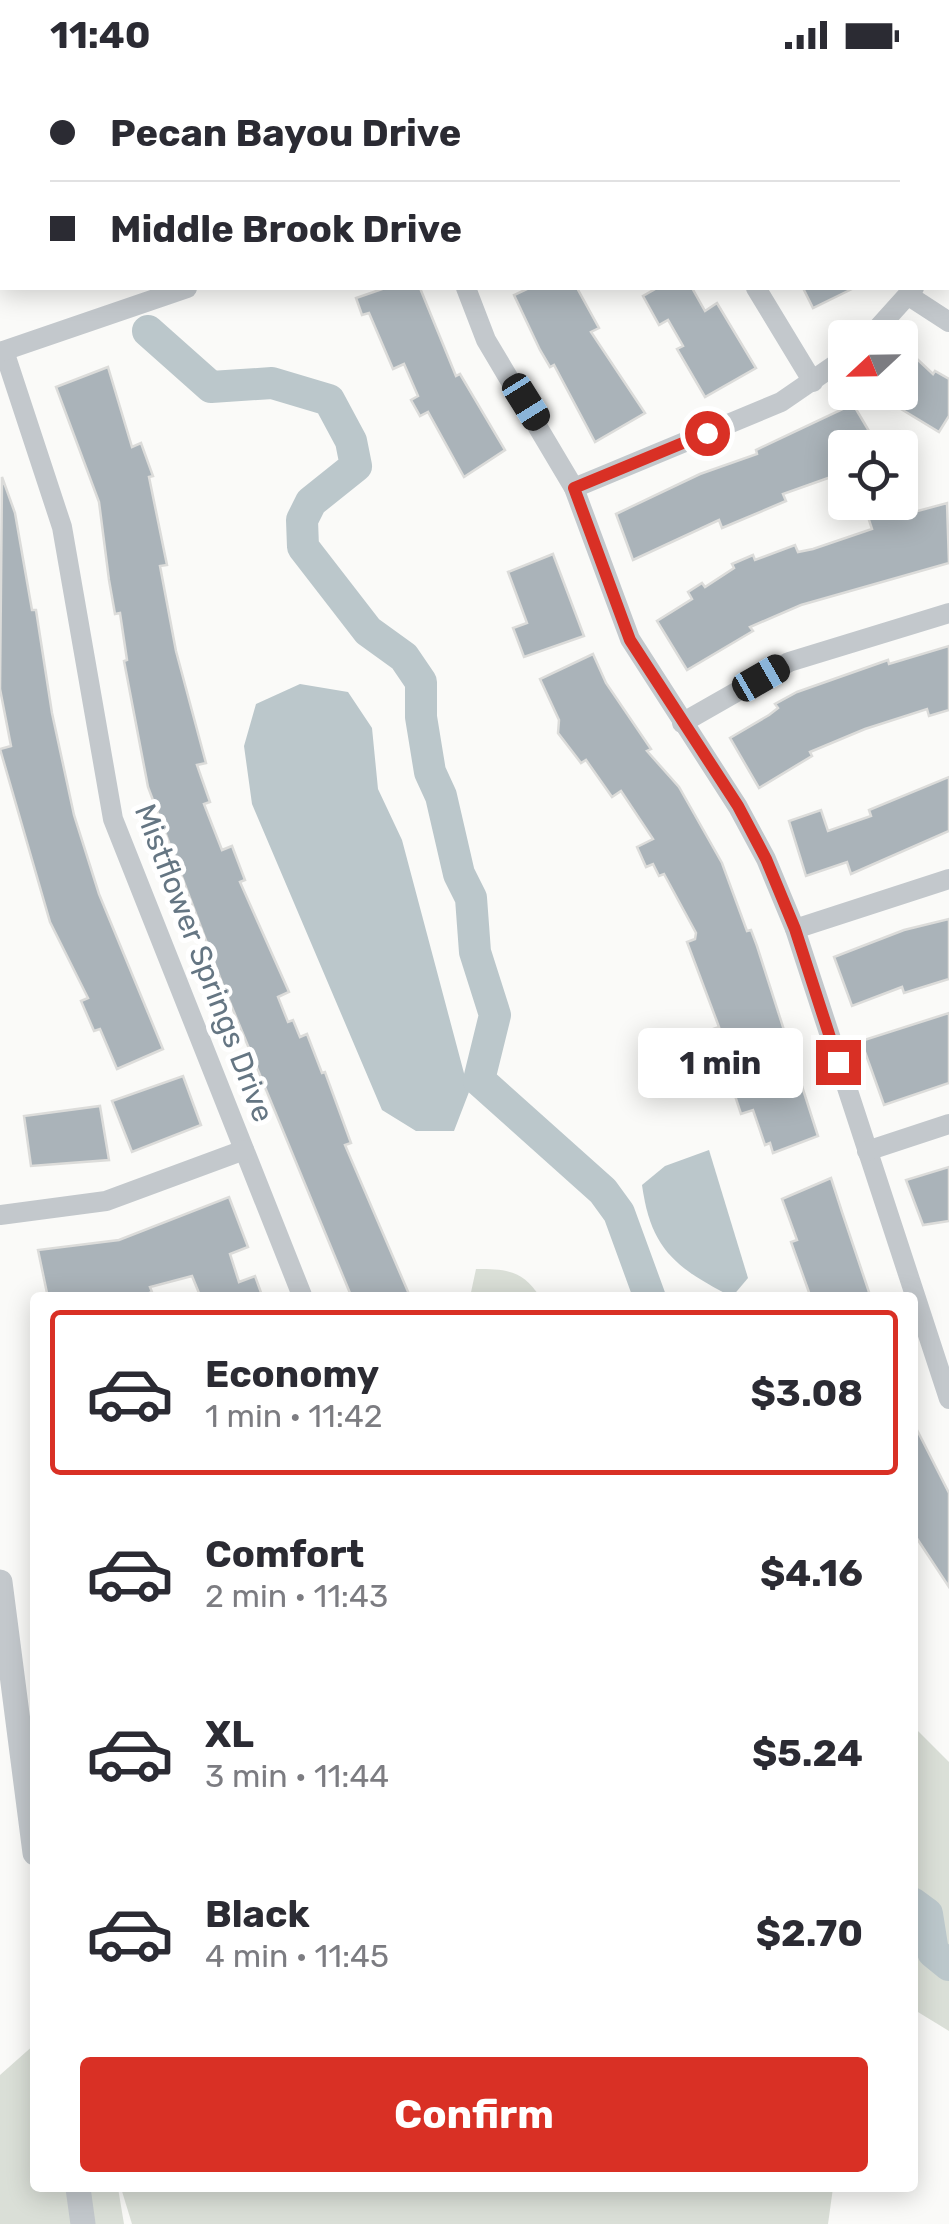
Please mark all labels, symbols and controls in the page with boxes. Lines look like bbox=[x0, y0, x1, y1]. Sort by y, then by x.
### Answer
text: 11:40 bbox=[50, 12, 151, 58]
text: Pecan Bayou Drive bbox=[110, 110, 461, 156]
text: Middle Brook Drive bbox=[110, 206, 462, 252]
north arrow bbox=[828, 320, 918, 410]
map controls bbox=[828, 320, 918, 520]
car bbox=[497, 369, 555, 435]
route start bbox=[685, 411, 730, 456]
button: locate bbox=[828, 430, 918, 520]
car bbox=[728, 650, 794, 706]
street label: Mistflower Springs Drive bbox=[127, 799, 281, 1127]
callout: 1 min bbox=[638, 1027, 803, 1097]
route end bbox=[816, 1040, 861, 1085]
text: 1 min bbox=[680, 1044, 761, 1082]
icon: car bbox=[85, 1348, 175, 1438]
text: Economy bbox=[205, 1351, 379, 1397]
text: $3.08 bbox=[750, 1370, 863, 1416]
text: 1 min · 11:42 bbox=[205, 1397, 383, 1435]
icon: car bbox=[85, 1528, 175, 1618]
text: Comfort bbox=[205, 1531, 364, 1577]
text: $4.16 bbox=[760, 1550, 863, 1596]
text: 2 min · 11:43 bbox=[205, 1577, 388, 1615]
icon: car bbox=[85, 1708, 175, 1798]
text: XL bbox=[205, 1711, 254, 1757]
text: $5.24 bbox=[752, 1730, 863, 1776]
text: 3 min · 11:44 bbox=[205, 1757, 389, 1795]
icon: car bbox=[85, 1888, 175, 1978]
text: Black bbox=[205, 1891, 310, 1937]
text: $2.70 bbox=[756, 1910, 863, 1956]
text: 4 min · 11:45 bbox=[205, 1937, 389, 1975]
button: Confirm bbox=[80, 2057, 868, 2172]

